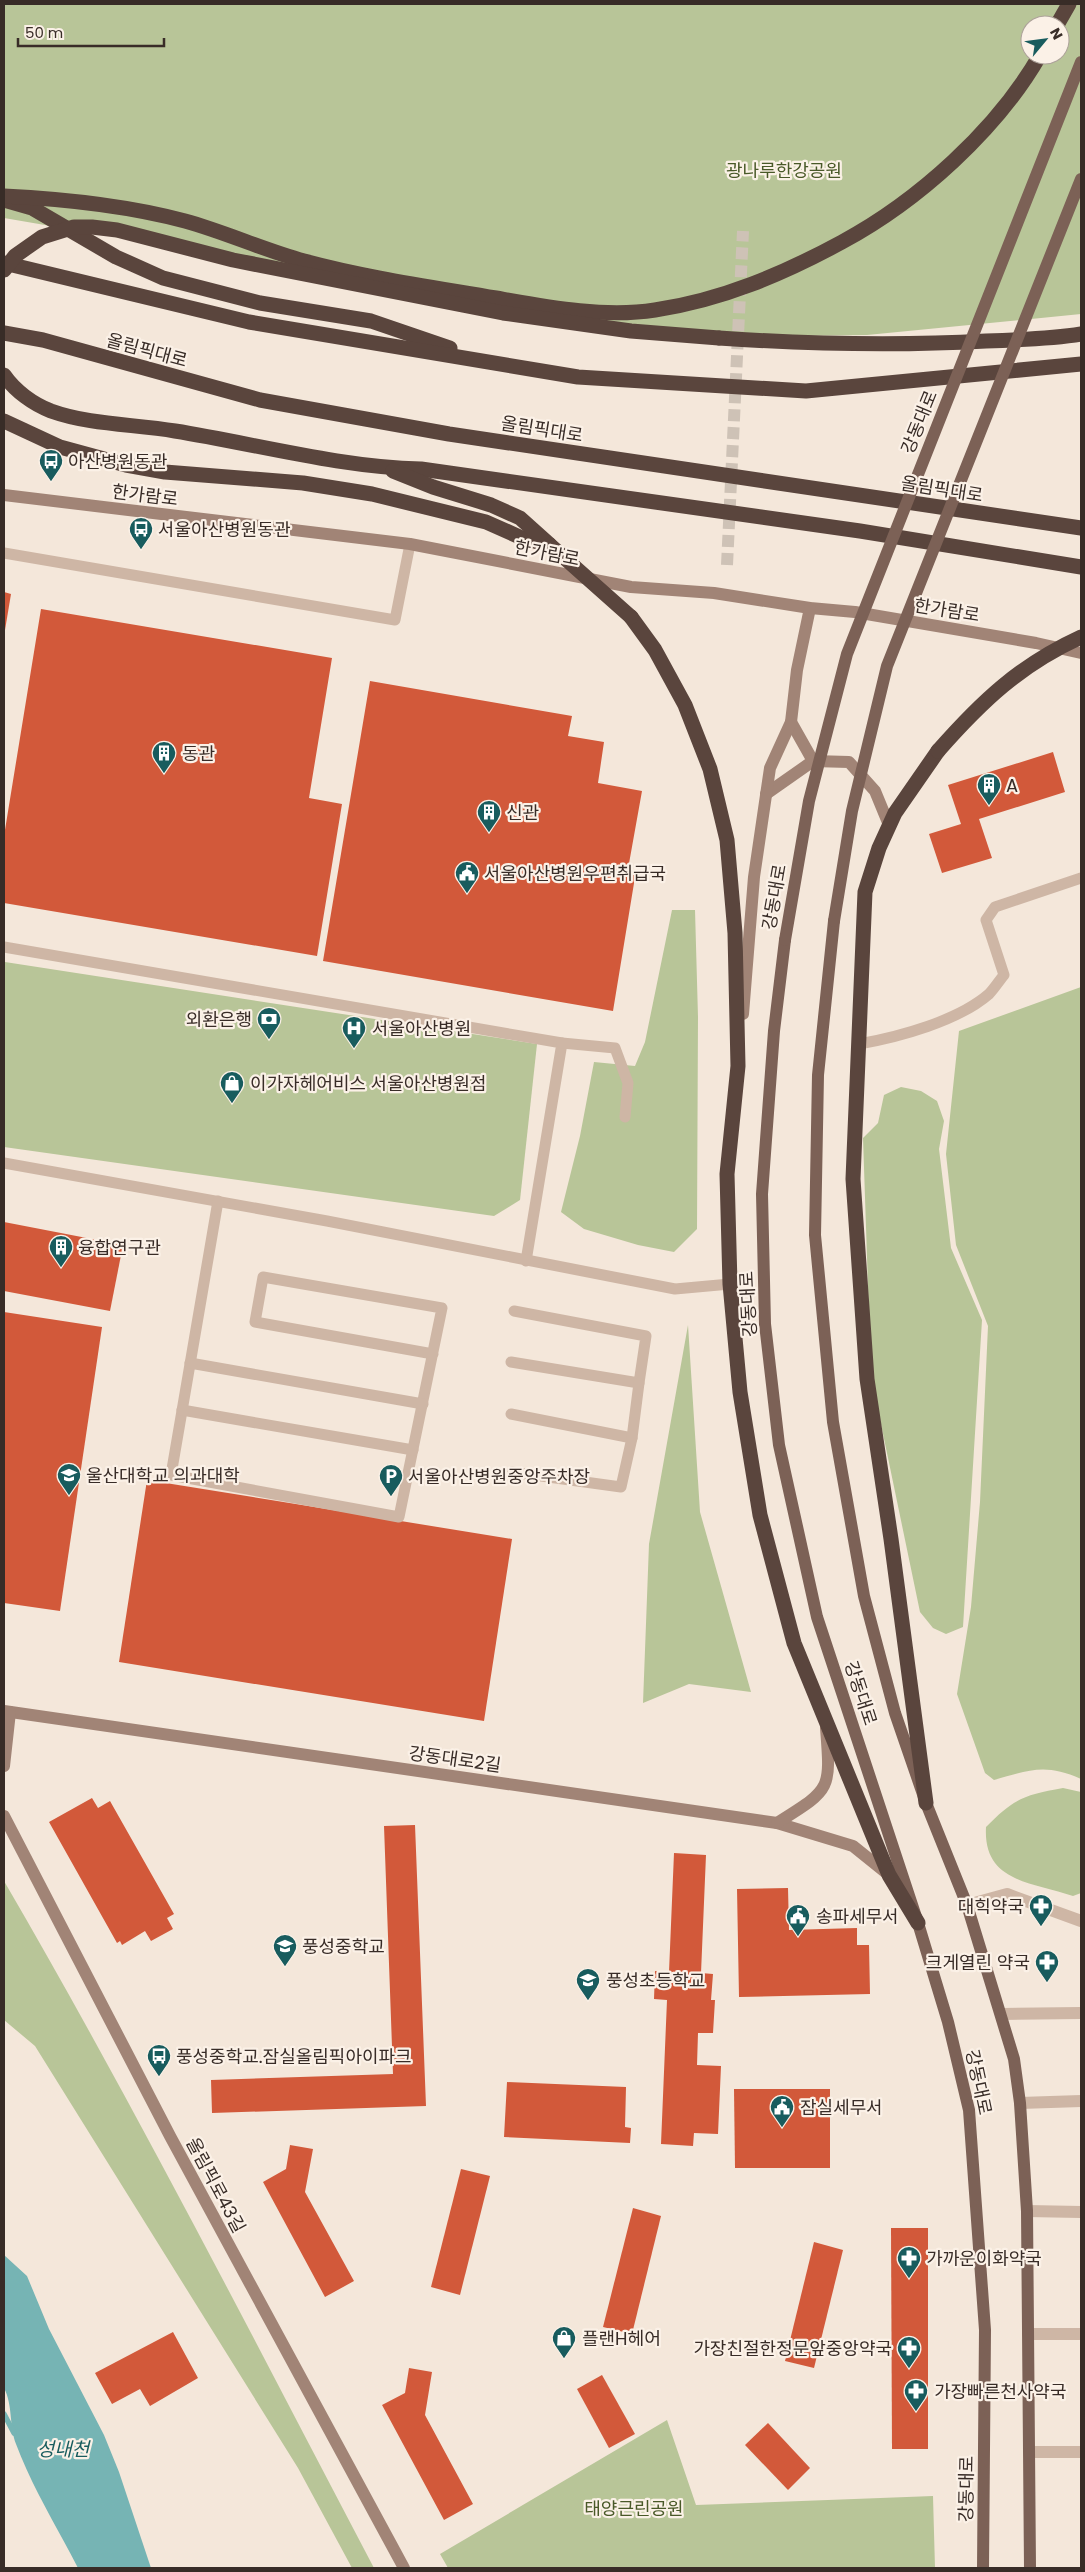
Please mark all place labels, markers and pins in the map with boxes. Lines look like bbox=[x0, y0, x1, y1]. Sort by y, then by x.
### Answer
bus stop icon: 아산병원동관 bbox=[38, 448, 64, 482]
place label: 아산병원동관 bbox=[68, 449, 168, 474]
bus stop icon: 서울아산병원동관 bbox=[128, 516, 154, 550]
place label: 서울아산병원동관 bbox=[158, 517, 291, 542]
building icon: 동관 bbox=[151, 740, 177, 774]
place label: 동관 bbox=[182, 741, 216, 766]
building icon: A bbox=[976, 772, 1002, 806]
place label: A bbox=[1006, 773, 1018, 798]
building icon: 신관 bbox=[476, 799, 502, 833]
place label: 신관 bbox=[506, 800, 540, 825]
public building icon: 서울아산병원우편취급국 bbox=[454, 860, 480, 894]
place label: 서울아산병원우편취급국 bbox=[484, 861, 666, 886]
bank icon: 외환은행 bbox=[256, 1006, 282, 1040]
place label: 외환은행 bbox=[186, 1007, 252, 1032]
hospital icon: 서울아산병원 bbox=[341, 1015, 367, 1049]
place label: 서울아산병원 bbox=[372, 1016, 471, 1041]
shop icon: 이가자헤어비스 서울아산병원점 bbox=[219, 1070, 245, 1104]
place label: 이가자헤어비스 서울아산병원점 bbox=[250, 1071, 487, 1096]
building icon: 융합연구관 bbox=[48, 1234, 74, 1268]
place label: 융합연구관 bbox=[78, 1235, 161, 1260]
school or university icon: 울산대학교 의과대학 bbox=[56, 1462, 82, 1496]
place label: 울산대학교 의과대학 bbox=[86, 1463, 240, 1488]
parking icon: 서울아산병원중앙주차장 bbox=[378, 1463, 404, 1497]
place label: 서울아산병원중앙주차장 bbox=[408, 1464, 590, 1489]
pharmacy icon: 대힉약국 bbox=[1028, 1893, 1054, 1927]
place label: 대힉약국 bbox=[958, 1894, 1024, 1919]
public building icon: 송파세무서 bbox=[785, 1903, 811, 1937]
place label: 송파세무서 bbox=[816, 1904, 899, 1929]
school or university icon: 풍성중학교 bbox=[272, 1933, 298, 1967]
place label: 풍성중학교 bbox=[302, 1934, 385, 1959]
pharmacy icon: 크게열린 약국 bbox=[1034, 1949, 1060, 1983]
place label: 크게열린 약국 bbox=[926, 1950, 1030, 1975]
school or university icon: 풍성초등학교 bbox=[575, 1967, 601, 2001]
place label: 풍성초등학교 bbox=[606, 1968, 705, 1993]
bus stop icon: 풍성중학교.잠실올림픽아이파크 bbox=[146, 2043, 172, 2077]
place label: 풍성중학교.잠실올림픽아이파크 bbox=[176, 2044, 412, 2069]
public building icon: 잠실세무서 bbox=[769, 2094, 795, 2128]
place label: 잠실세무서 bbox=[800, 2095, 883, 2120]
pharmacy icon: 가까운이화약국 bbox=[896, 2245, 922, 2279]
place label: 가까운이화약국 bbox=[926, 2246, 1042, 2271]
shop icon: 플랜H헤어 bbox=[551, 2325, 577, 2359]
place label: 플랜H헤어 bbox=[582, 2326, 661, 2351]
pharmacy icon: 가장친절한정문앞중앙약국 bbox=[896, 2335, 922, 2369]
place label: 가장친절한정문앞중앙약국 bbox=[693, 2336, 892, 2361]
pharmacy icon: 가장빠른천사약국 bbox=[903, 2378, 929, 2412]
place label: 가장빠른천사약국 bbox=[934, 2379, 1066, 2404]

